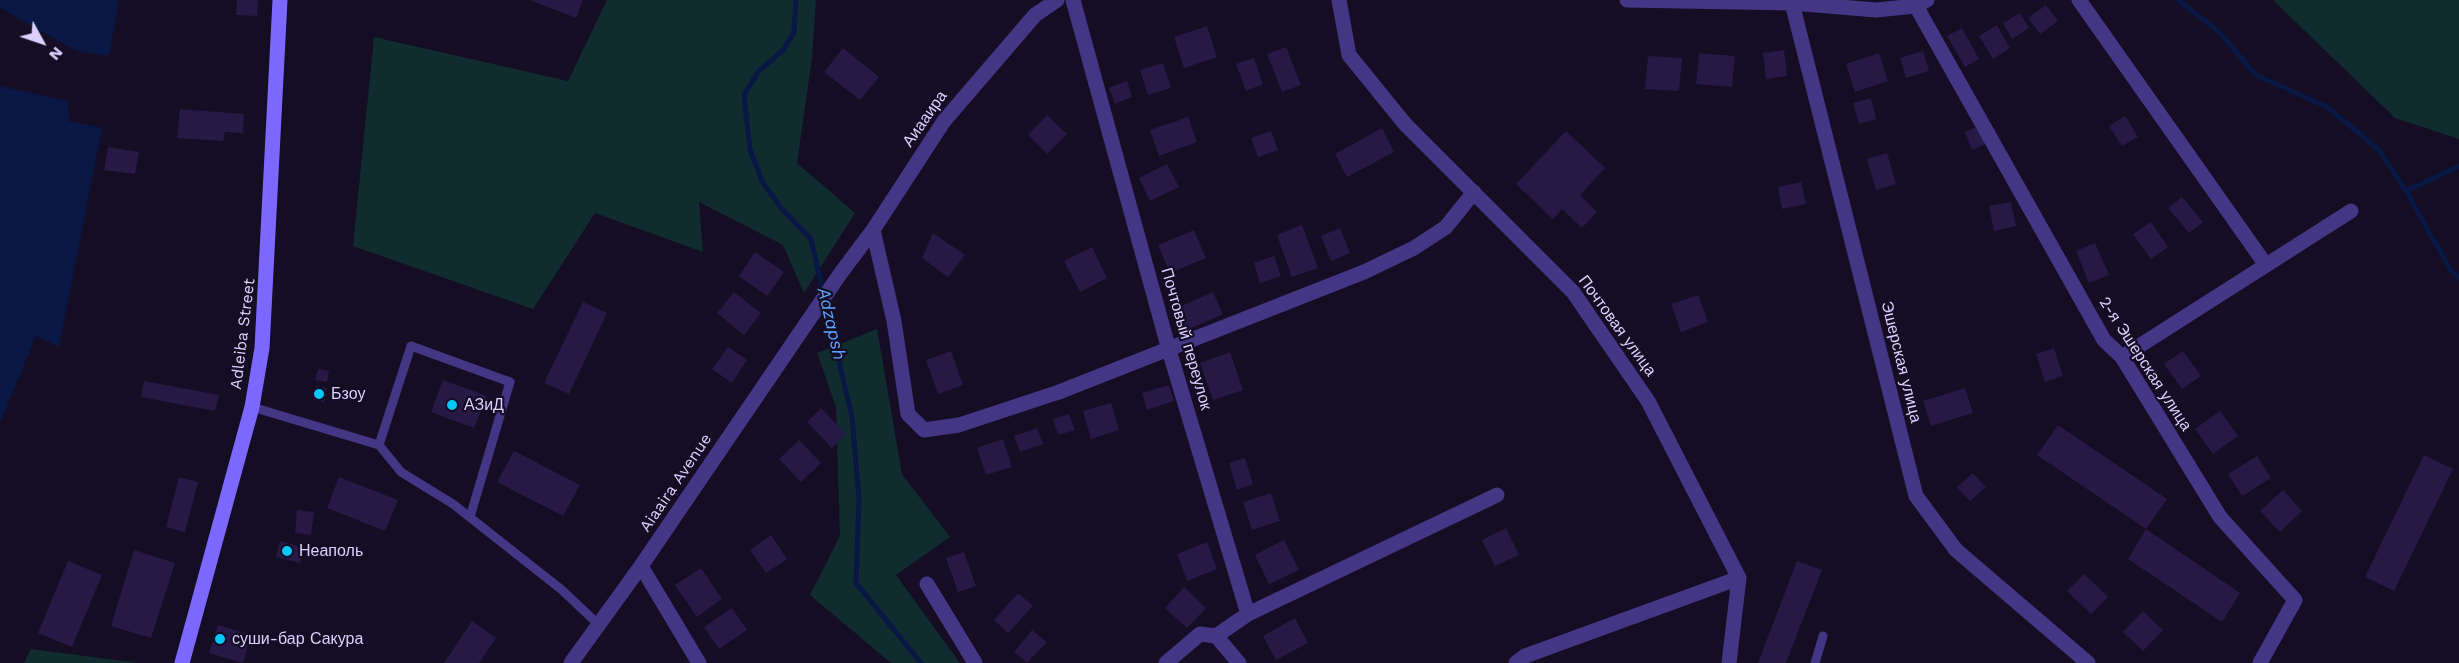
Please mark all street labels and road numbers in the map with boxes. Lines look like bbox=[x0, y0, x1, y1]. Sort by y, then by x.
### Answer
street label: Аиааира bbox=[899, 87, 951, 151]
street label: Почтовый переулок bbox=[1157, 266, 1215, 412]
street label: Почтовая улица bbox=[1574, 272, 1660, 380]
street label: Adleiba Street bbox=[227, 277, 259, 391]
street label: 2-я Эшерская улица bbox=[2095, 293, 2195, 435]
street label: Эшерская улица bbox=[1877, 299, 1925, 425]
street label: Aiaaira Avenue bbox=[636, 430, 716, 536]

